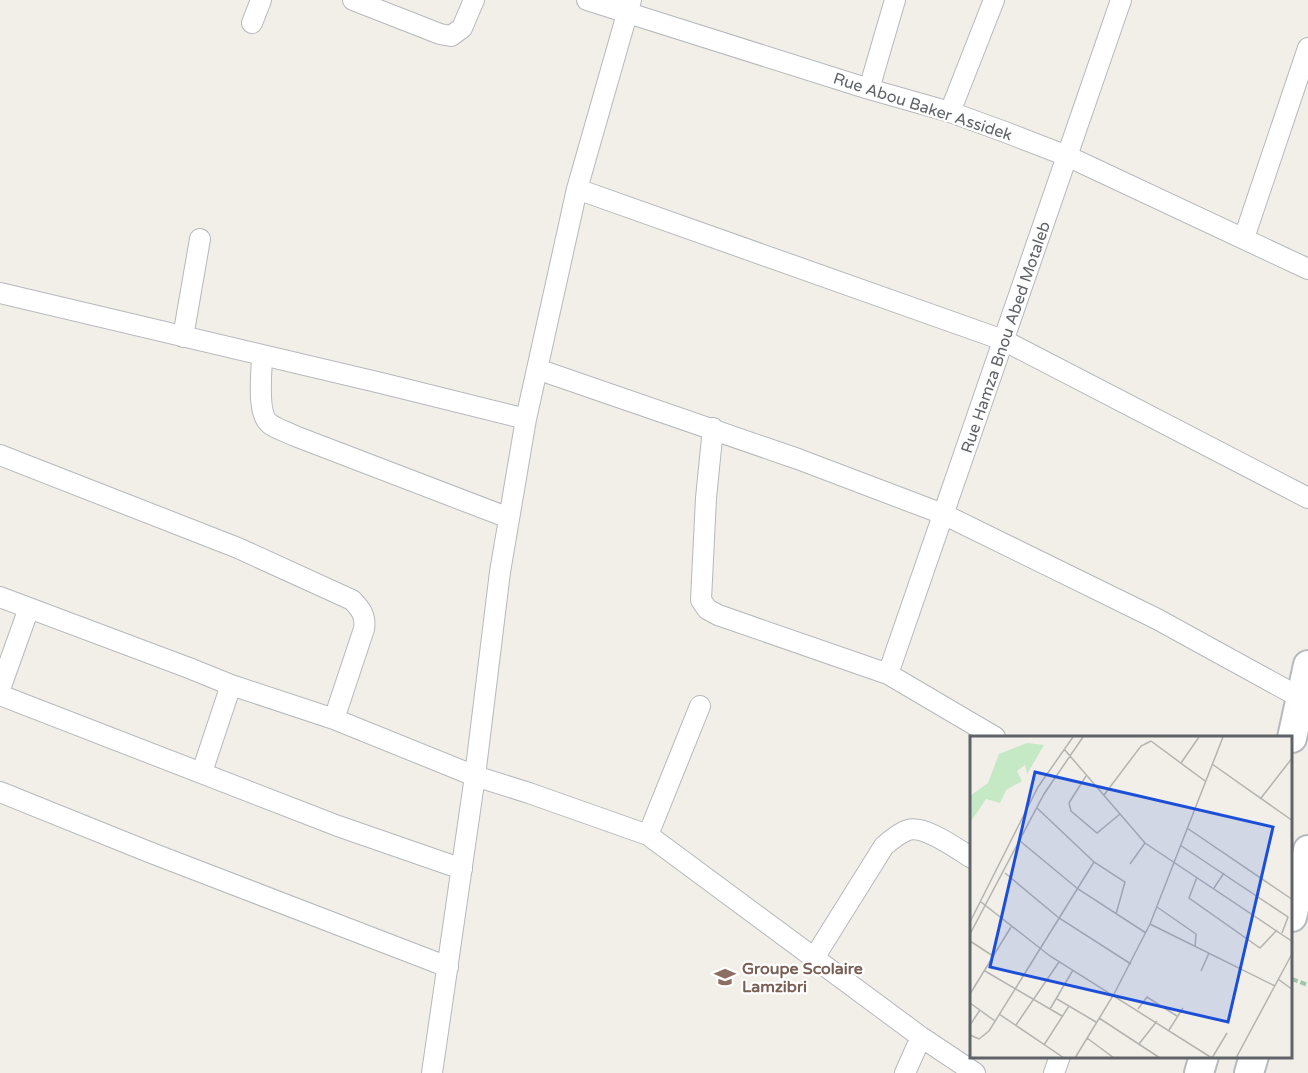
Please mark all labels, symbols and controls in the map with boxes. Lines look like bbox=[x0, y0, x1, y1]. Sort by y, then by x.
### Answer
street label: Rue Abou Baker Assidek bbox=[831, 69, 1015, 145]
street label: Rue Hamza Bnou Abed Motaleb bbox=[957, 219, 1055, 456]
inset map bbox=[970, 736, 1293, 1058]
place label: Groupe Scolaire Lamzibri bbox=[742, 959, 863, 997]
school or university icon: Groupe Scolaire Lamzibri bbox=[713, 965, 737, 989]

